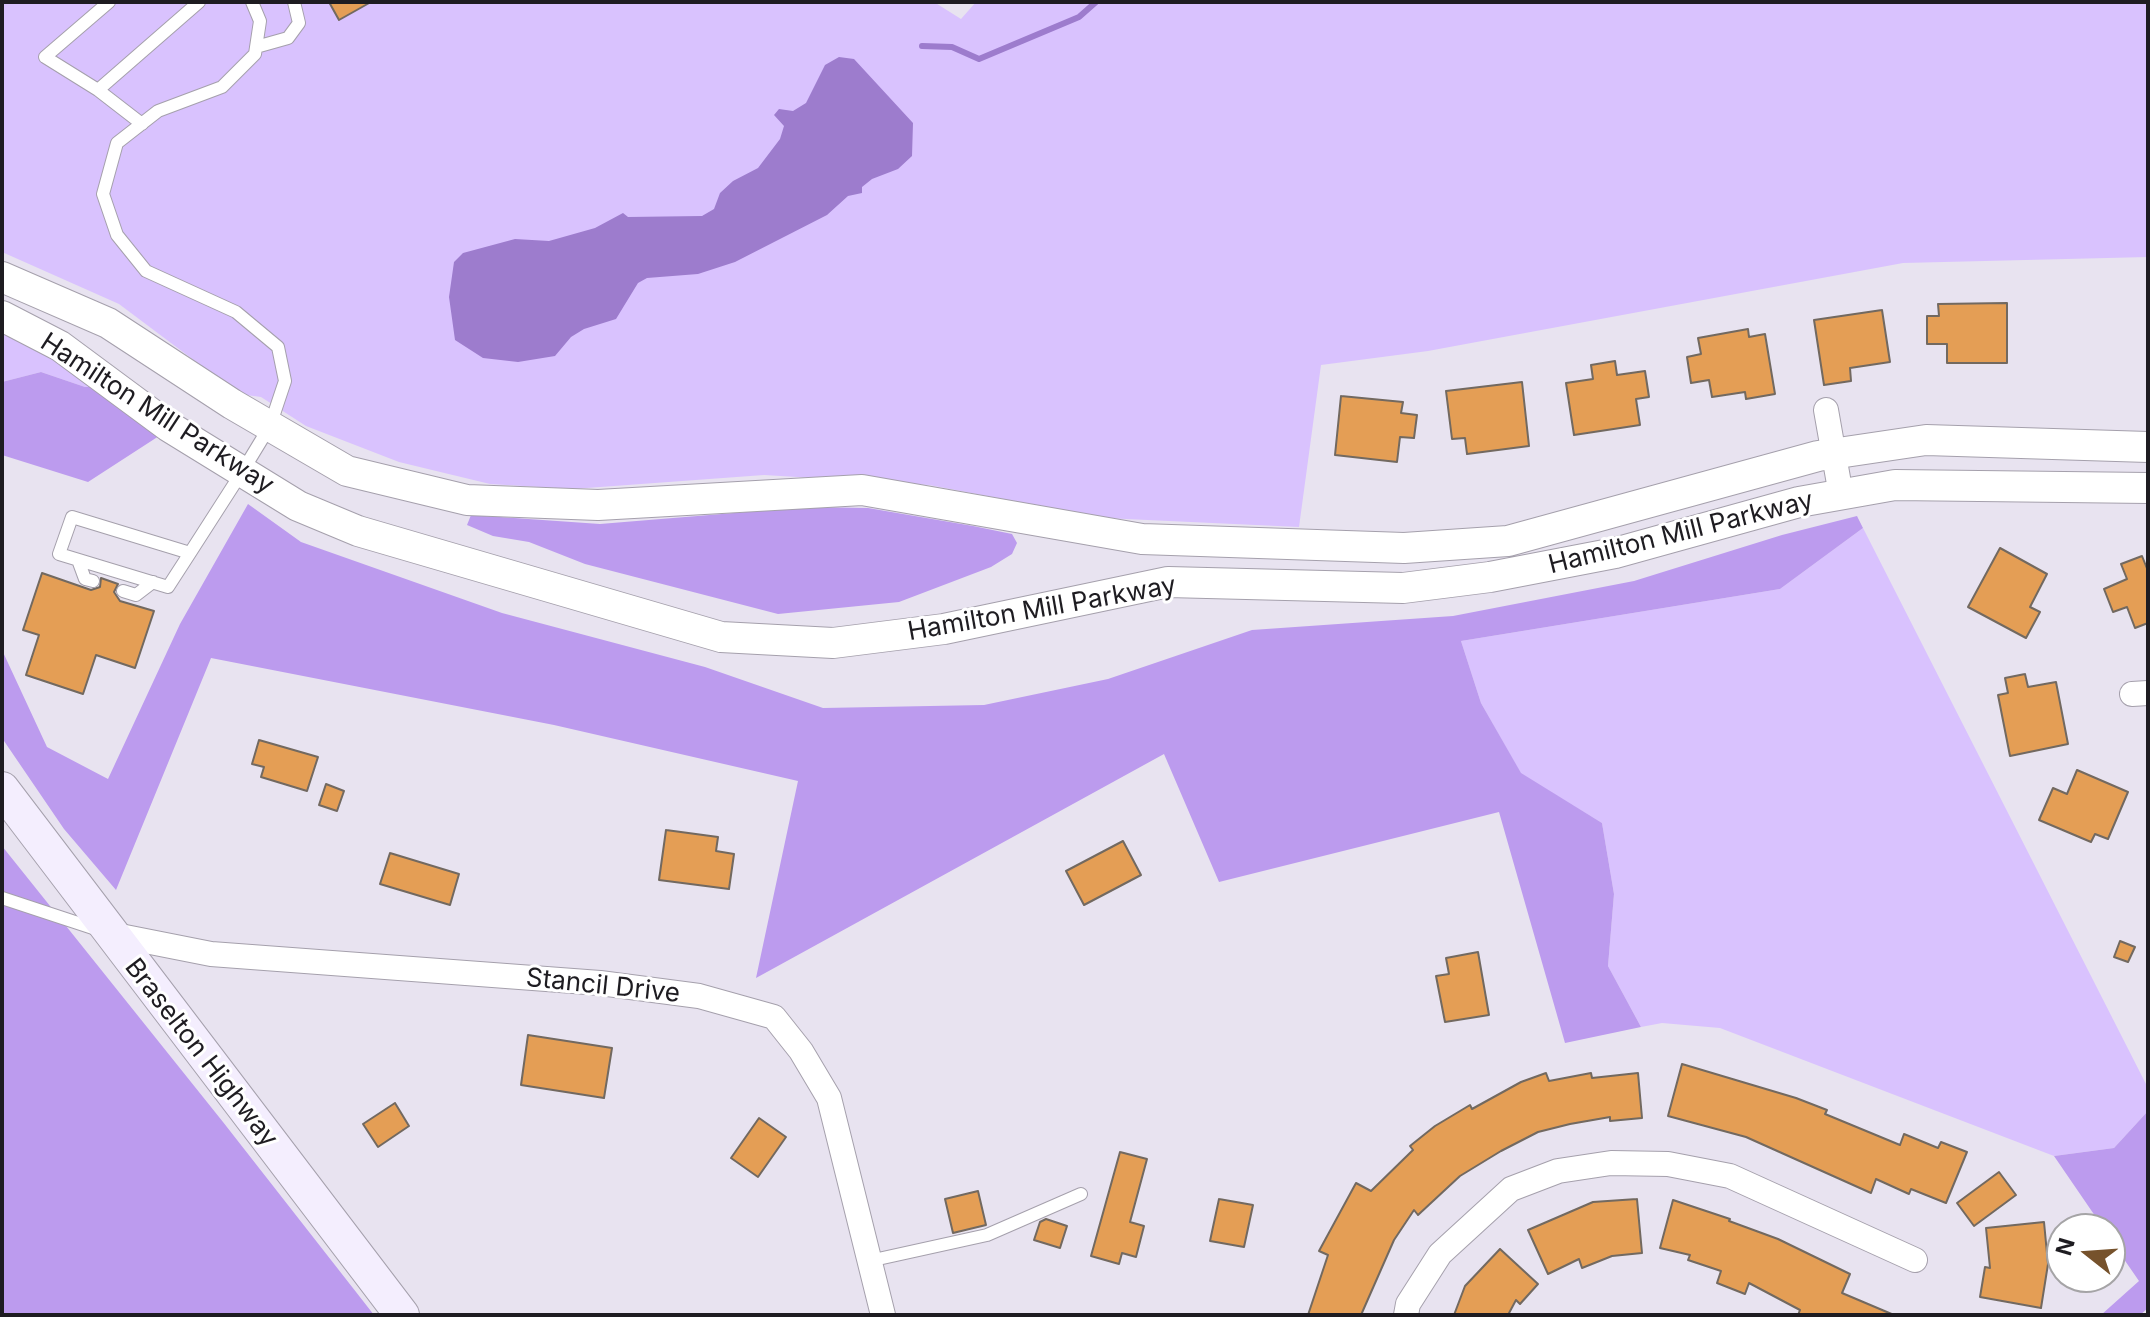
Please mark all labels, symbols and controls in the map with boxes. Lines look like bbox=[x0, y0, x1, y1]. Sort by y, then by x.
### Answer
street label: Hamilton Mill Parkway bbox=[35, 327, 279, 501]
street label: Hamilton Mill Parkway bbox=[1545, 485, 1817, 581]
street label: Hamilton Mill Parkway bbox=[906, 570, 1178, 648]
street label: Braselton Highway bbox=[118, 953, 284, 1153]
street label: Stancil Drive bbox=[525, 962, 681, 1010]
north arrow bbox=[2046, 1213, 2126, 1293]
text: N bbox=[2050, 1235, 2080, 1258]

